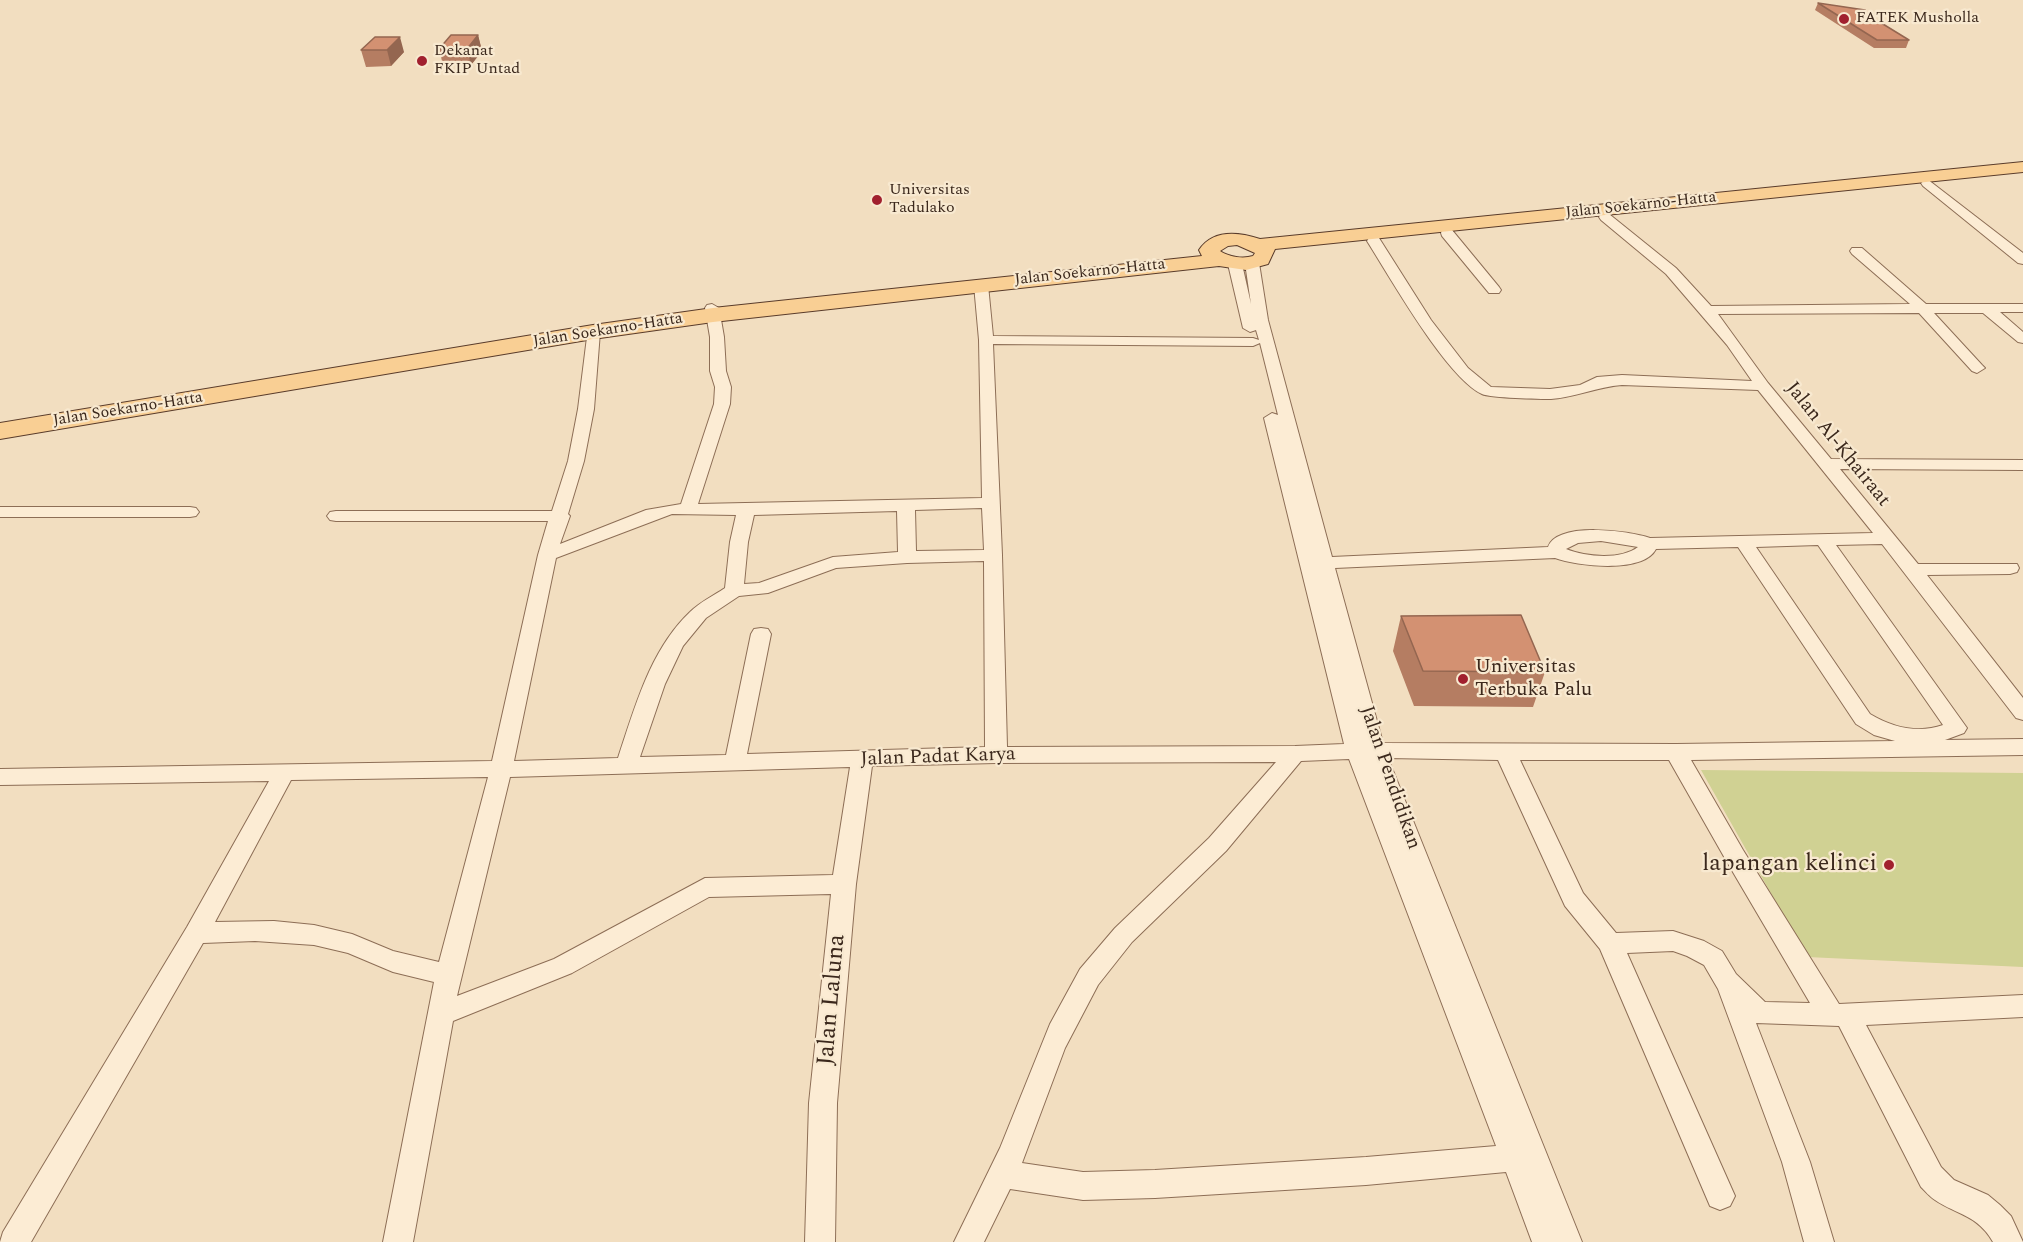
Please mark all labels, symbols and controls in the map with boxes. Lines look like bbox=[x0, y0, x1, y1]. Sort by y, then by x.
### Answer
place label: FATEK Musholla bbox=[1856, 9, 1979, 29]
marker: FATEK Musholla bbox=[1837, 12, 1851, 26]
place label: Dekanat FKIP Untad bbox=[434, 42, 520, 80]
marker: Dekanat FKIP Untad bbox=[415, 54, 429, 68]
place label: Universitas Tadulako bbox=[889, 181, 970, 219]
street label: Jalan Soekarno-Hatta bbox=[1565, 189, 1717, 223]
marker: Universitas Tadulako bbox=[870, 193, 884, 207]
street label: Jalan Soekarno-Hatta bbox=[1014, 256, 1166, 290]
street label: Jalan Soekarno-Hatta bbox=[532, 310, 684, 352]
street label: Jalan Al-Khairaat bbox=[1779, 378, 1895, 512]
street label: Jalan Soekarno-Hatta bbox=[52, 389, 204, 431]
place label: Universitas Terbuka Palu bbox=[1475, 656, 1592, 703]
marker: Universitas Terbuka Palu bbox=[1456, 672, 1470, 686]
street label: Jalan Pendidikan bbox=[1353, 703, 1425, 853]
street label: Jalan Padat Karya bbox=[860, 743, 1016, 773]
place label: lapangan kelinci bbox=[1702, 851, 1877, 879]
marker: lapangan kelinci bbox=[1882, 858, 1896, 872]
street label: Jalan Laluna bbox=[813, 933, 853, 1067]

